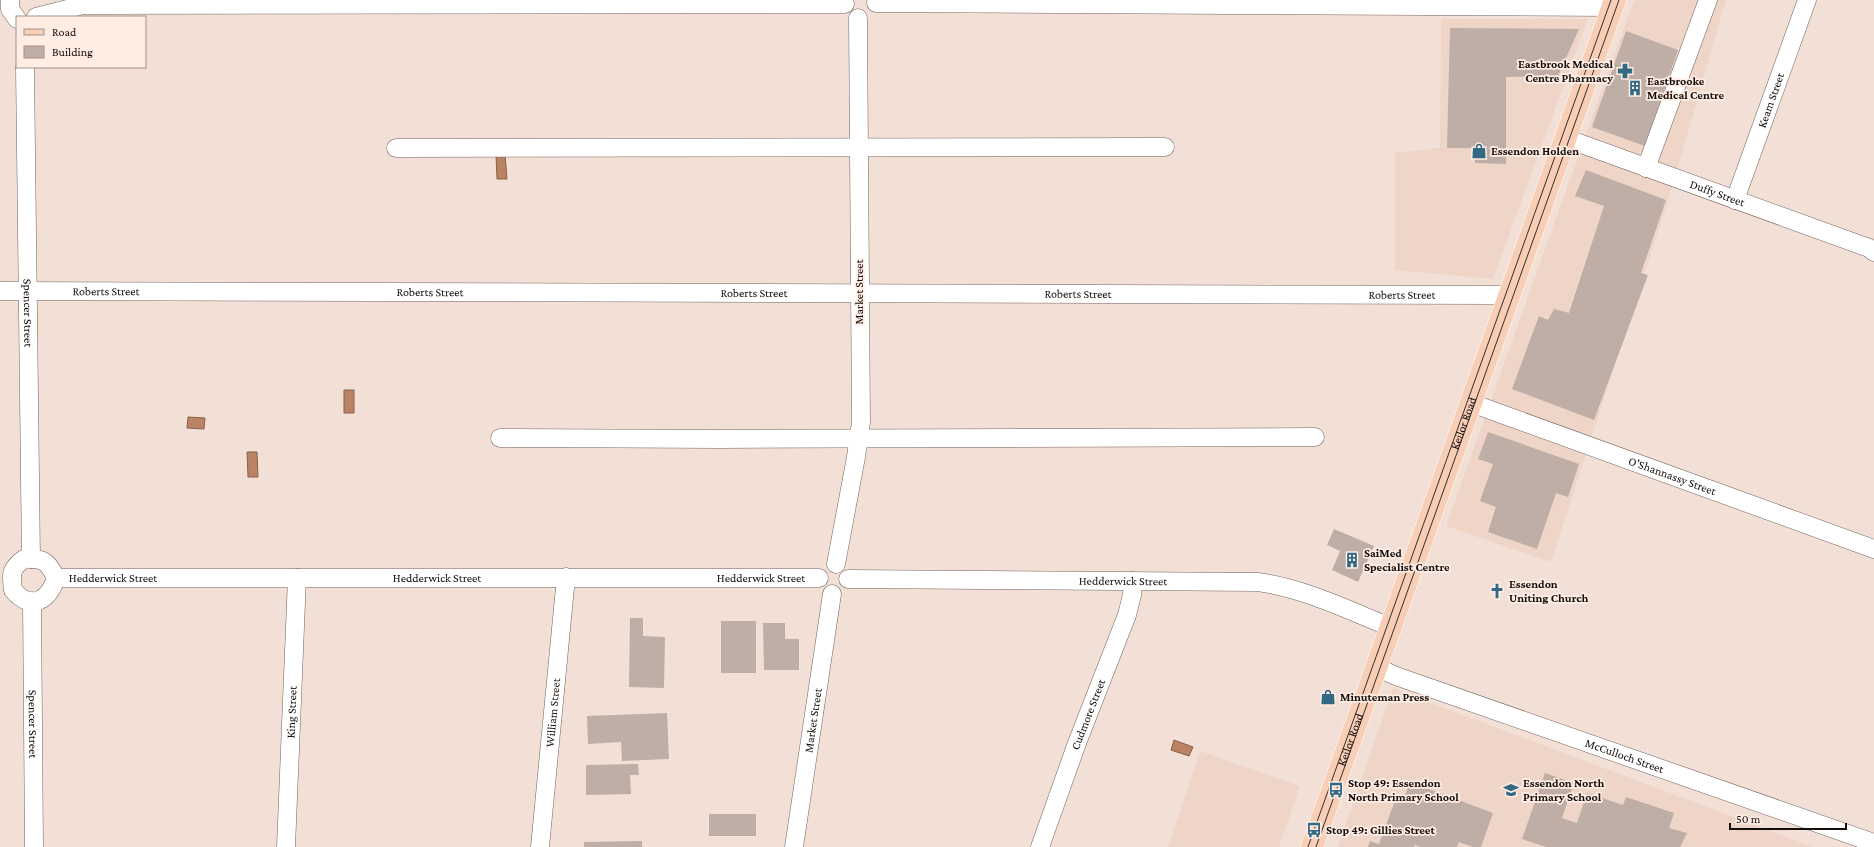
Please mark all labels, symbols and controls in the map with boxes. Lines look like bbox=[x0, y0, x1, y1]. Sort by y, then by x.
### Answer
legend bbox=[16, 16, 146, 68]
text: Road bbox=[52, 25, 77, 39]
text: Building bbox=[52, 45, 93, 59]
place label: Eastbrook Medical Centre Pharmacy bbox=[1518, 57, 1614, 85]
pharmacy icon: Eastbrook Medical Centre Pharmacy bbox=[1616, 62, 1634, 80]
street label: Keam Street bbox=[1755, 70, 1788, 130]
place label: Eastbrooke Medical Centre bbox=[1647, 74, 1725, 102]
building icon: Eastbrooke Medical Centre bbox=[1626, 79, 1644, 97]
shop icon: Essendon Holden bbox=[1470, 142, 1488, 160]
place label: Essendon Holden bbox=[1491, 144, 1579, 158]
street label: Duffy Street bbox=[1688, 177, 1748, 210]
street label: Market Street bbox=[852, 259, 866, 324]
street label: Spencer Street bbox=[21, 279, 35, 348]
street label: Roberts Street bbox=[72, 284, 141, 298]
street label: Roberts Street bbox=[396, 285, 465, 299]
street label: Roberts Street bbox=[720, 286, 789, 300]
street label: Roberts Street bbox=[1044, 287, 1113, 301]
street label: Roberts Street bbox=[1368, 288, 1437, 302]
street label: Keilor Road bbox=[1448, 394, 1480, 452]
street label: O'Shannassy Street bbox=[1626, 454, 1719, 499]
place label: SaiMed Specialist Centre bbox=[1364, 546, 1450, 574]
building icon: SaiMed Specialist Centre bbox=[1343, 551, 1361, 569]
street label: Hedderwick Street bbox=[69, 571, 158, 585]
street label: Hedderwick Street bbox=[393, 571, 482, 585]
street label: Hedderwick Street bbox=[717, 571, 806, 585]
street label: Hedderwick Street bbox=[1079, 574, 1168, 588]
place label: Essendon Uniting Church bbox=[1509, 577, 1588, 605]
church icon: Essendon Uniting Church bbox=[1488, 582, 1506, 600]
street label: Cudmore Street bbox=[1068, 676, 1109, 752]
street label: William Street bbox=[543, 677, 563, 748]
street label: King Street bbox=[283, 684, 300, 739]
street label: Market Street bbox=[801, 686, 825, 754]
shop icon: Minuteman Press bbox=[1319, 688, 1337, 706]
street label: Spencer Street bbox=[26, 690, 40, 759]
place label: Minuteman Press bbox=[1340, 690, 1429, 704]
street label: Keilor Road bbox=[1335, 711, 1367, 768]
street label: McCulloch Street bbox=[1583, 736, 1667, 776]
place label: Stop 49: Essendon North Primary School bbox=[1348, 776, 1459, 804]
place label: Essendon North Primary School bbox=[1523, 776, 1604, 804]
bus stop icon: Stop 49: Essendon North Primary School bbox=[1327, 781, 1345, 799]
school or university icon: Essendon North Primary School bbox=[1502, 781, 1520, 799]
scale bar bbox=[1730, 805, 1846, 831]
text: 50 m bbox=[1736, 812, 1761, 826]
bus stop icon: Stop 49: Gillies Street bbox=[1305, 821, 1323, 839]
place label: Stop 49: Gillies Street bbox=[1326, 823, 1435, 837]

